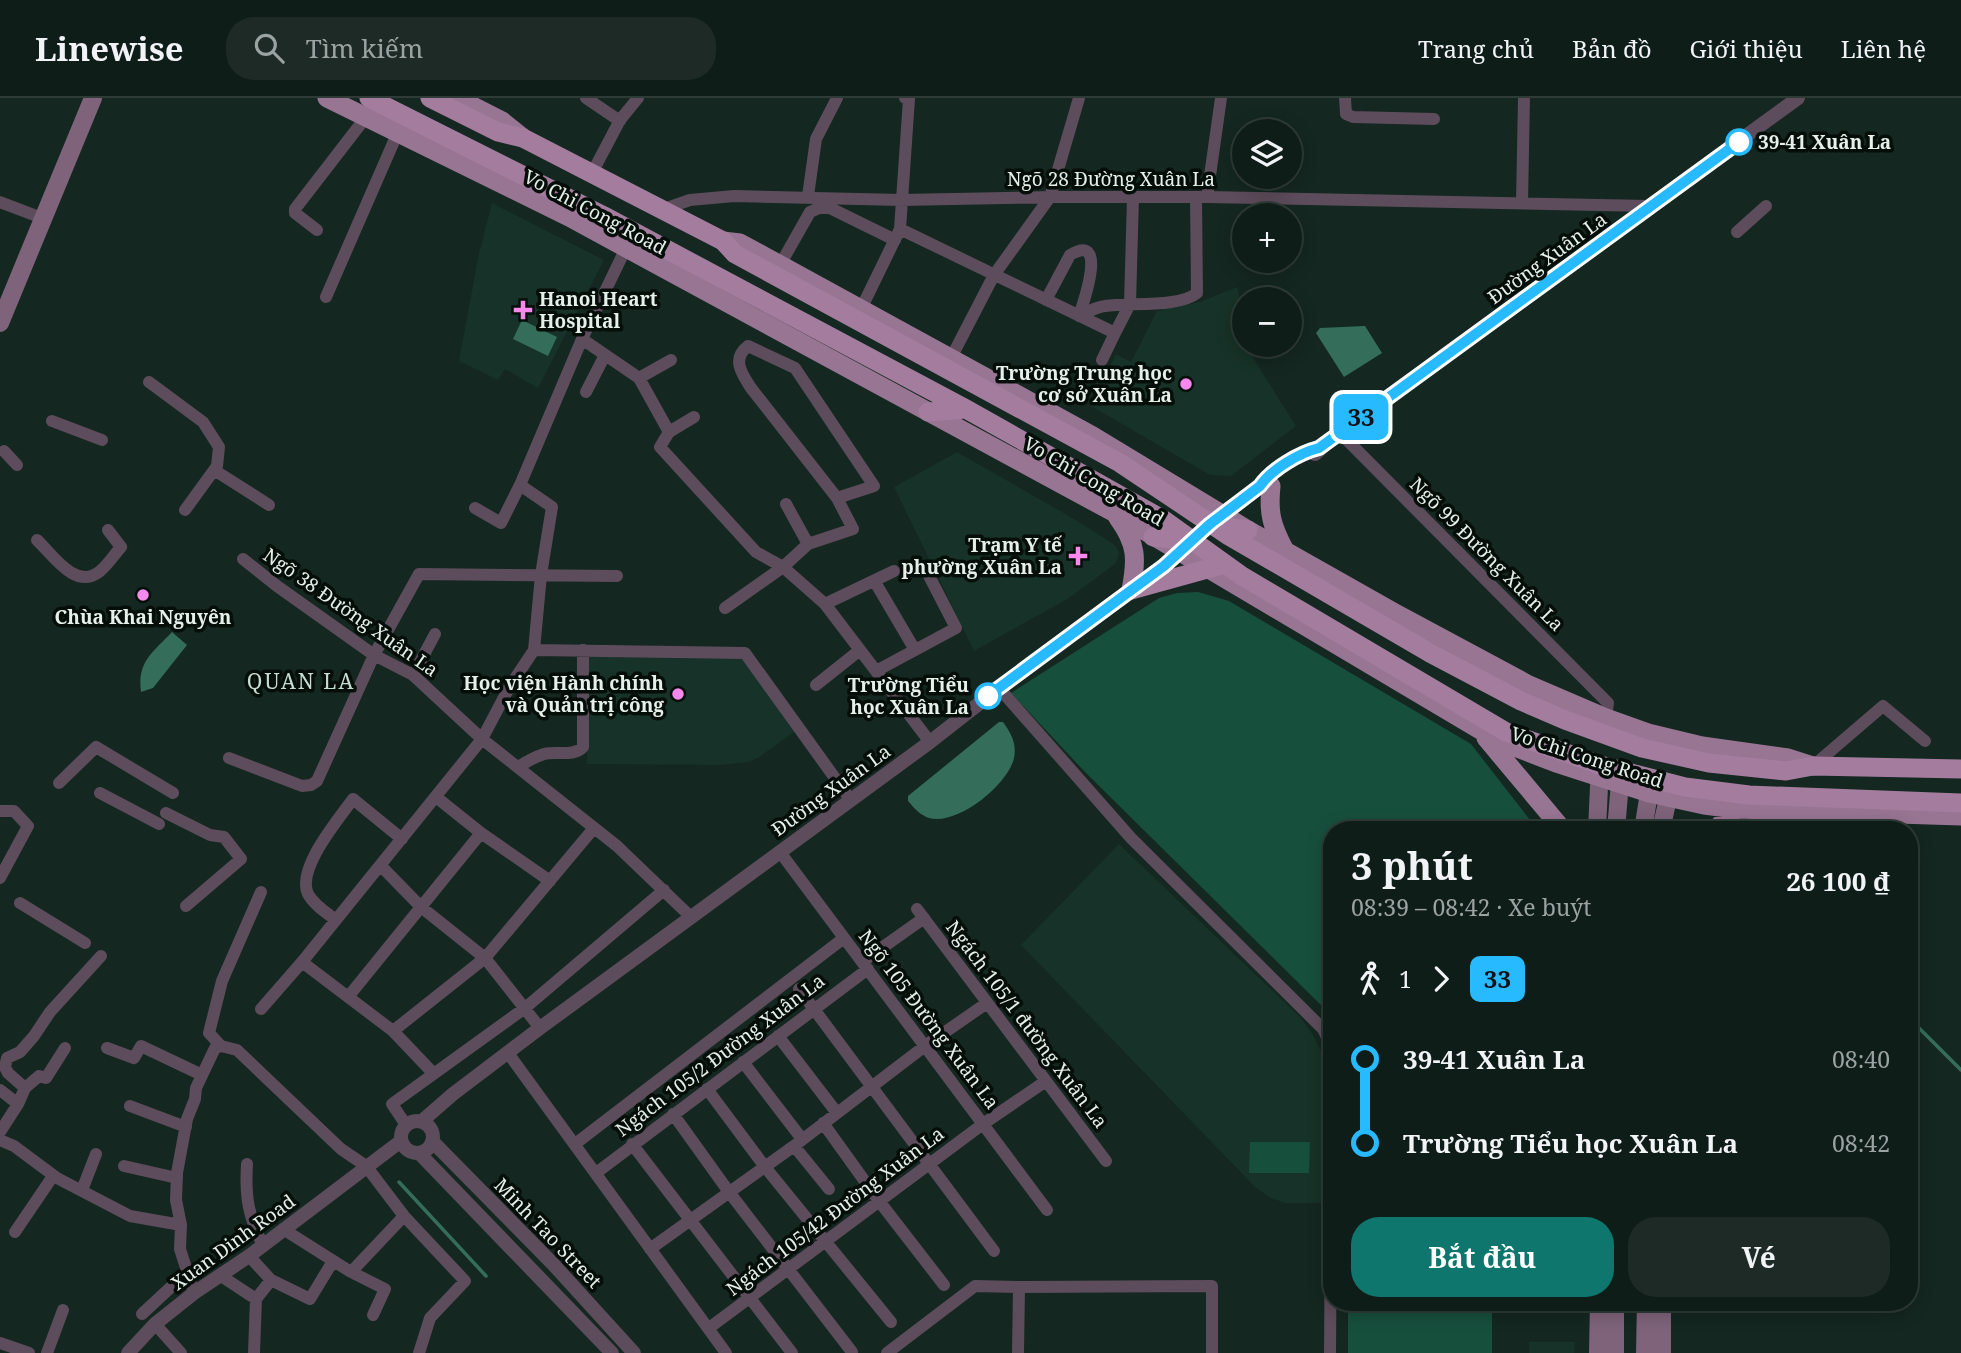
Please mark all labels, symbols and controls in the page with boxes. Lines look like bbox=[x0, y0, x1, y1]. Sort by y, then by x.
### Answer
search box bbox=[226, 17, 716, 80]
text: Linewise bbox=[35, 26, 184, 71]
icon: search bbox=[250, 29, 288, 67]
text: Tìm kiếm bbox=[306, 30, 423, 66]
text: Trang chủ bbox=[1418, 32, 1534, 65]
text: Bản đồ bbox=[1572, 32, 1651, 65]
text: Giới thiệu bbox=[1689, 32, 1803, 65]
text: Liên hệ bbox=[1841, 32, 1926, 65]
map controls bbox=[1232, 119, 1302, 357]
button: layers bbox=[1232, 119, 1302, 189]
marker: 39-41 Xuân La bbox=[1726, 129, 1752, 155]
place label: 39-41 Xuân La bbox=[1758, 129, 1891, 155]
street label: Vo Chi Cong Road bbox=[519, 163, 671, 261]
street label: Ngõ 28 Đường Xuân La bbox=[1007, 166, 1215, 192]
button: + bbox=[1232, 203, 1302, 273]
street label: Đường Xuân La bbox=[1482, 206, 1612, 310]
place label: Hanoi Heart Hospital bbox=[539, 286, 658, 334]
button: − bbox=[1232, 287, 1302, 357]
marker: Hanoi Heart Hospital bbox=[513, 300, 533, 320]
place label: Trường Trung học cơ sở Xuân La bbox=[996, 360, 1172, 408]
marker: Trường Trung học cơ sở Xuân La bbox=[1178, 376, 1194, 392]
line badge: 33 bbox=[1330, 394, 1392, 440]
text: 33 bbox=[1347, 400, 1375, 433]
street label: Vo Chi Cong Road bbox=[1019, 430, 1169, 532]
street label: Ngõ 99 Đường Xuân La bbox=[1404, 471, 1570, 637]
place label: Trạm Y tế phường Xuân La bbox=[901, 532, 1062, 580]
street label: Ngõ 38 Đường Xuân La bbox=[258, 542, 444, 682]
marker: Trạm Y tế phường Xuân La bbox=[1068, 546, 1088, 566]
marker: Chùa Khai Nguyên bbox=[135, 587, 151, 603]
place label: Chùa Khai Nguyên bbox=[55, 604, 232, 630]
district label: QUAN LA bbox=[247, 667, 355, 695]
place label: Học viện Hành chính và Quản trị công bbox=[463, 670, 664, 718]
place label: Trường Tiểu học Xuân La bbox=[848, 672, 969, 720]
marker: Trường Tiểu học Xuân La bbox=[975, 683, 1001, 709]
marker: Học viện Hành chính và Quản trị công bbox=[670, 686, 686, 702]
street label: Vo Chi Cong Road bbox=[1508, 720, 1667, 794]
street label: Đường Xuân La bbox=[766, 738, 896, 842]
text: 3 phút bbox=[1351, 839, 1473, 891]
text: 26 100 ₫ bbox=[1786, 863, 1890, 899]
text: 08:39 – 08:42 · Xe buýt bbox=[1351, 891, 1591, 923]
street label: Ngách 105/1 đường Xuân La bbox=[940, 915, 1114, 1133]
street label: Ngõ 105 Đường Xuân La bbox=[853, 924, 1005, 1114]
icon: walk bbox=[1351, 960, 1389, 998]
icon: forward bbox=[1422, 960, 1460, 998]
text: 33 bbox=[1484, 962, 1511, 995]
text: 1 bbox=[1399, 963, 1412, 995]
street label: Ngách 105/2 Đường Xuân La bbox=[610, 968, 830, 1142]
text: 39-41 Xuân La bbox=[1403, 1041, 1585, 1077]
text: 08:40 bbox=[1832, 1043, 1890, 1075]
street label: Ngách 105/42 Đường Xuân La bbox=[721, 1120, 949, 1302]
text: Trường Tiểu học Xuân La bbox=[1403, 1125, 1738, 1161]
text: 08:42 bbox=[1832, 1127, 1890, 1159]
street label: Minh Tao Street bbox=[489, 1172, 608, 1294]
street label: Xuan Dinh Road bbox=[166, 1188, 301, 1296]
button: Bắt đầu bbox=[1351, 1217, 1614, 1297]
button: Vé bbox=[1628, 1217, 1890, 1297]

